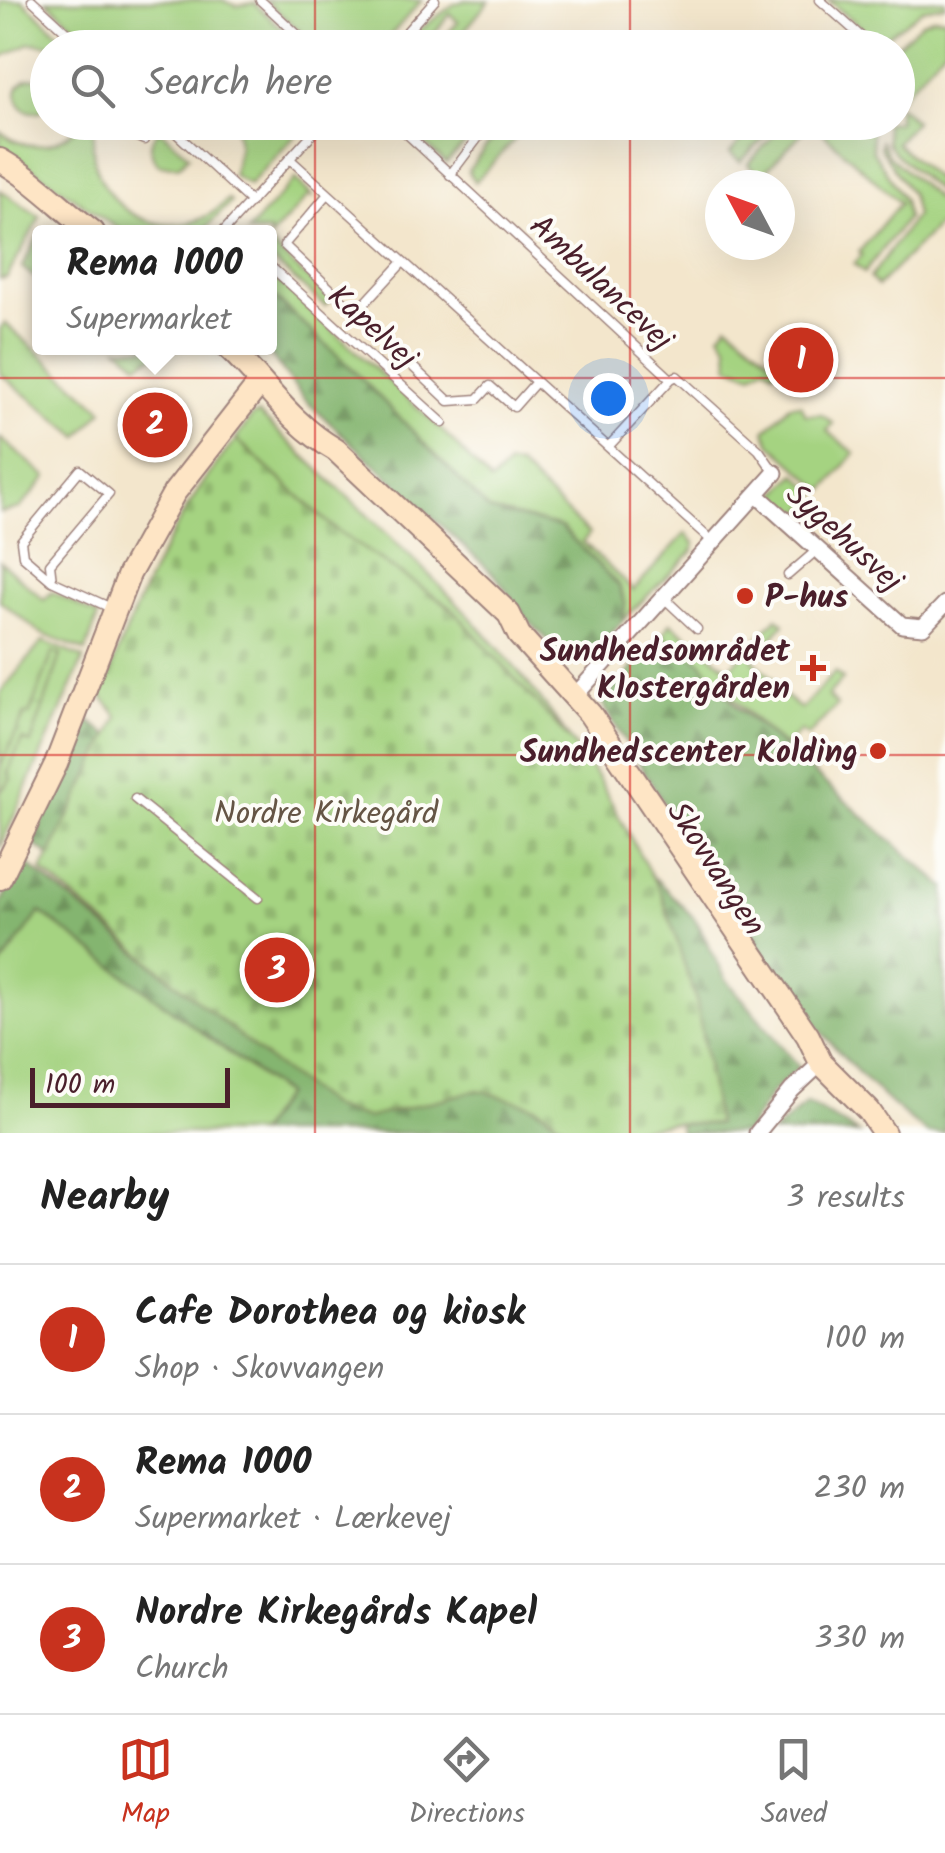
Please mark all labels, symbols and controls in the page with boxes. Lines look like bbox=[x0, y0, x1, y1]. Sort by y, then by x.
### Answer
search box bbox=[30, 30, 915, 140]
text: Search here bbox=[145, 55, 332, 115]
icon: search bbox=[65, 58, 120, 113]
north arrow bbox=[705, 170, 795, 260]
street label: Ambulancevej bbox=[516, 203, 685, 366]
popup bbox=[32, 225, 277, 355]
text: Rema 1000 bbox=[66, 235, 243, 295]
street label: Kapelvej bbox=[314, 273, 430, 384]
text: Supermarket bbox=[66, 295, 232, 346]
pin: 1 bbox=[768, 322, 834, 398]
your location bbox=[583, 373, 634, 424]
pin: 2 bbox=[122, 388, 188, 462]
street label: Sygehusvej bbox=[773, 472, 915, 607]
place label: P-hus bbox=[765, 573, 848, 624]
marker: P-hus bbox=[734, 585, 756, 607]
place label: Sundhedsområdet Klostergården bbox=[540, 627, 791, 715]
marker: Sundhedsområdet Klostergården bbox=[800, 655, 826, 681]
place label: Sundhedscenter Kolding bbox=[520, 728, 858, 779]
marker: Sundhedscenter Kolding bbox=[867, 740, 889, 762]
park label: Nordre Kirkegård bbox=[214, 789, 439, 840]
street label: Skovvangen bbox=[652, 792, 778, 947]
pin: 3 bbox=[244, 932, 310, 1008]
scale bar bbox=[30, 1063, 230, 1108]
text: 100 m bbox=[45, 1063, 115, 1108]
text: Nearby bbox=[40, 1165, 169, 1232]
text: 3 results bbox=[786, 1173, 905, 1224]
text: Cafe Dorothea og kiosk bbox=[135, 1284, 525, 1344]
text: 1 bbox=[68, 1314, 77, 1365]
text: 100 m bbox=[825, 1314, 905, 1365]
text: Shop · Skovvangen bbox=[135, 1344, 384, 1395]
text: Rema 1000 bbox=[135, 1434, 311, 1494]
text: 2 bbox=[63, 1464, 82, 1515]
text: 230 m bbox=[814, 1464, 905, 1515]
text: Supermarket · Lærkevej bbox=[135, 1494, 451, 1545]
text: Nordre Kirkegårds Kapel bbox=[135, 1584, 537, 1644]
text: 3 bbox=[64, 1614, 81, 1665]
text: 330 m bbox=[814, 1614, 905, 1665]
text: Church bbox=[135, 1644, 229, 1695]
tab: Map bbox=[118, 1732, 173, 1837]
tab: Directions bbox=[409, 1732, 525, 1837]
tab: Saved bbox=[761, 1732, 827, 1837]

